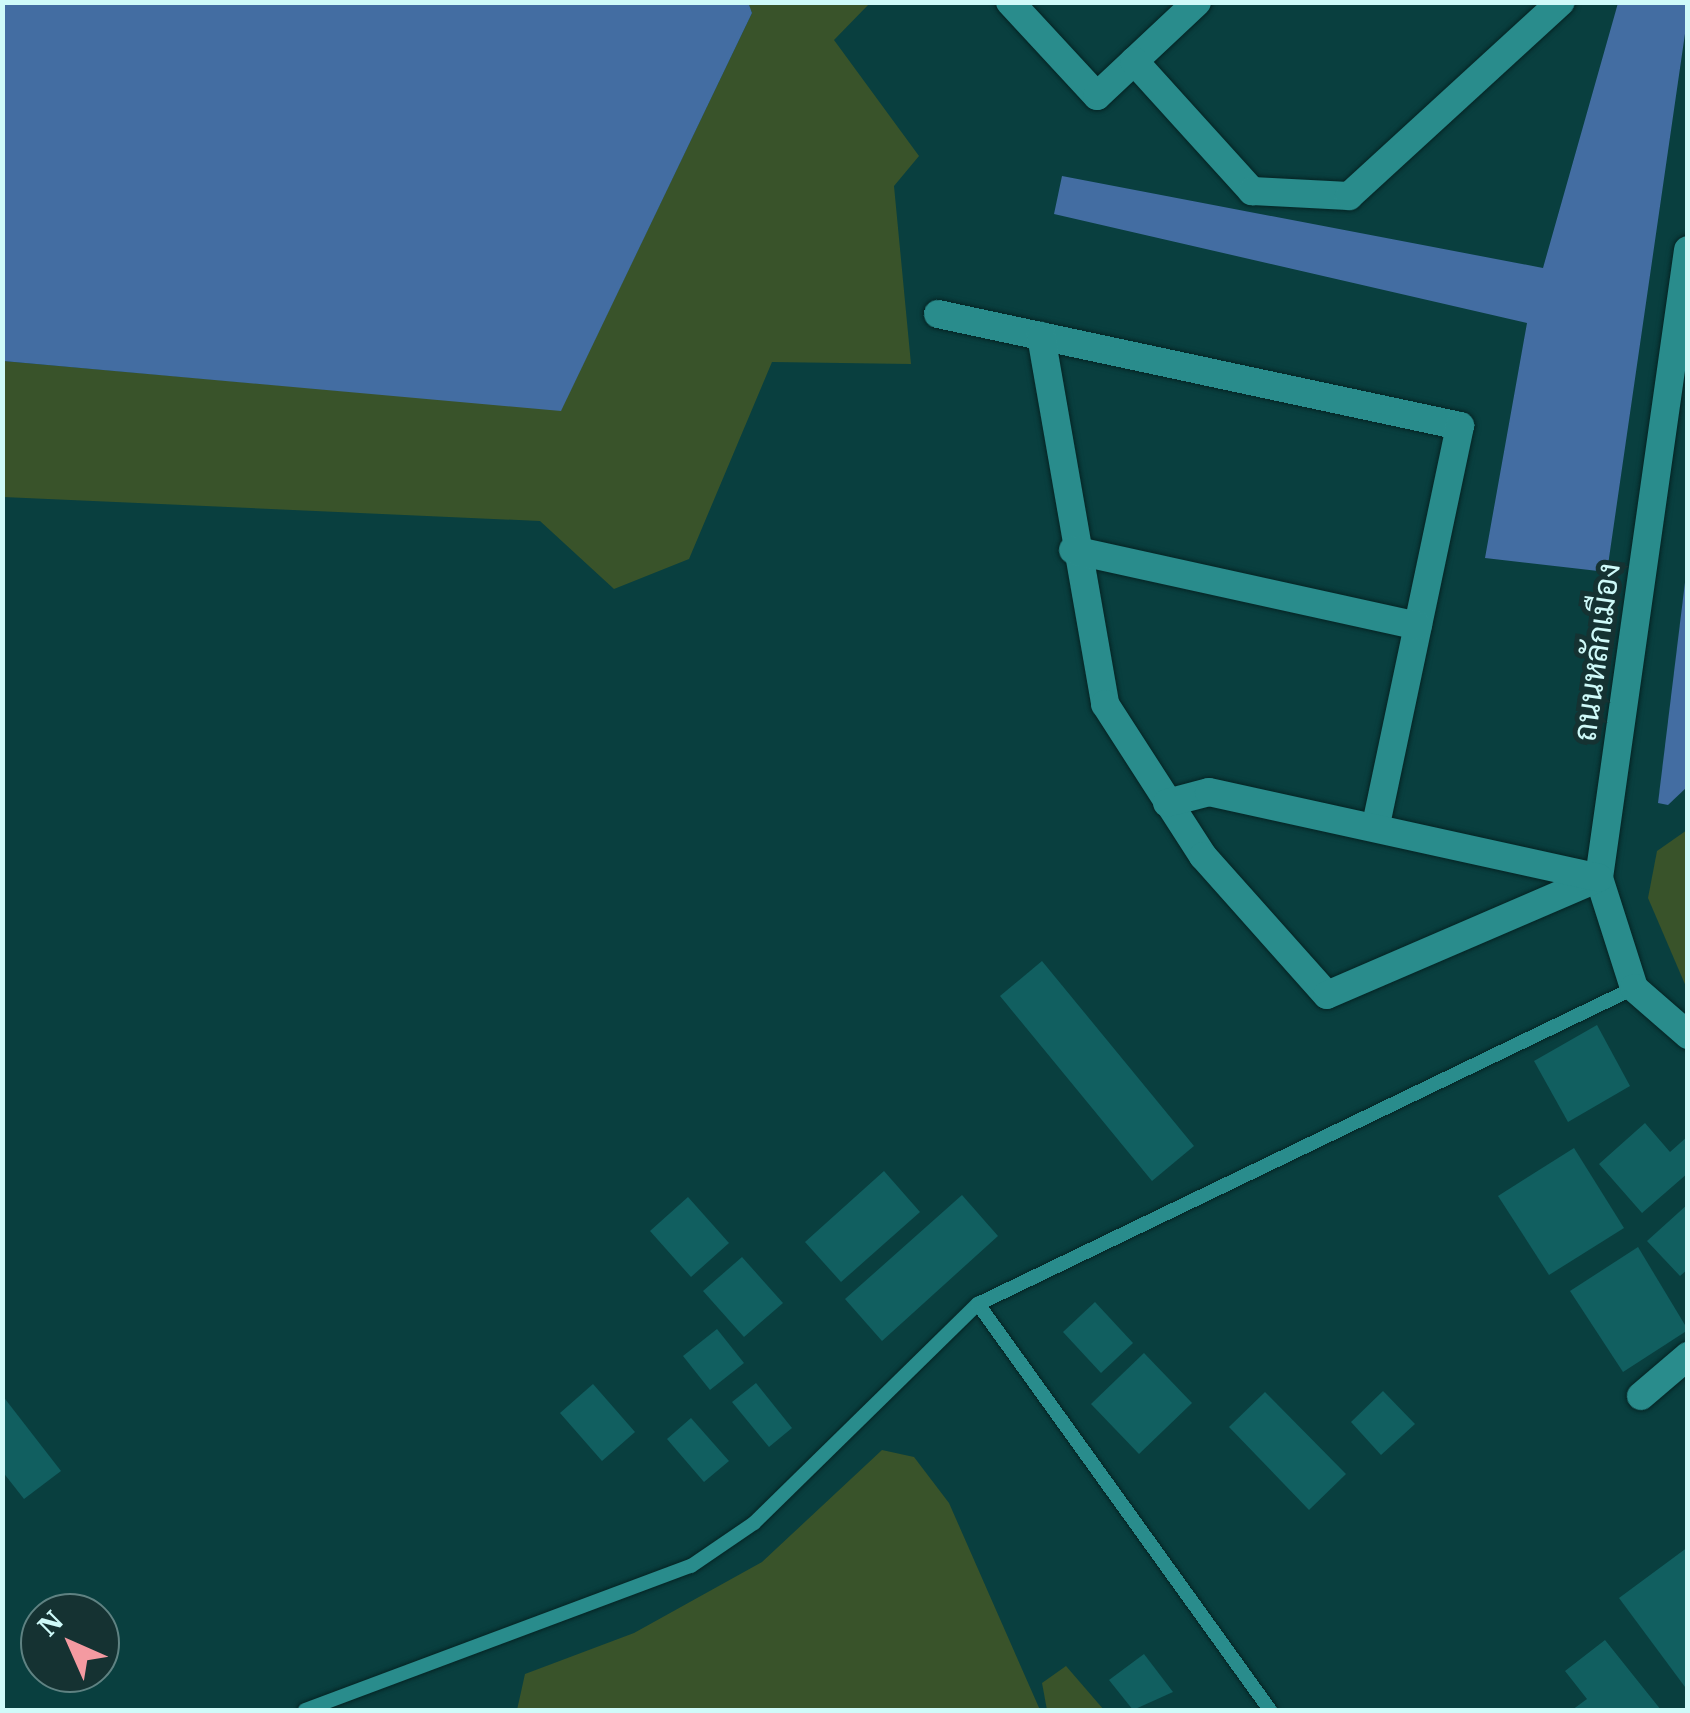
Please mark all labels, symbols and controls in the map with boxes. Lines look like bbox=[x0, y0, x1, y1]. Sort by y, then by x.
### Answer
street label: ถนนหลักเมือง bbox=[1564, 560, 1628, 744]
north arrow bbox=[20, 1593, 120, 1693]
text: N bbox=[29, 1602, 71, 1644]

